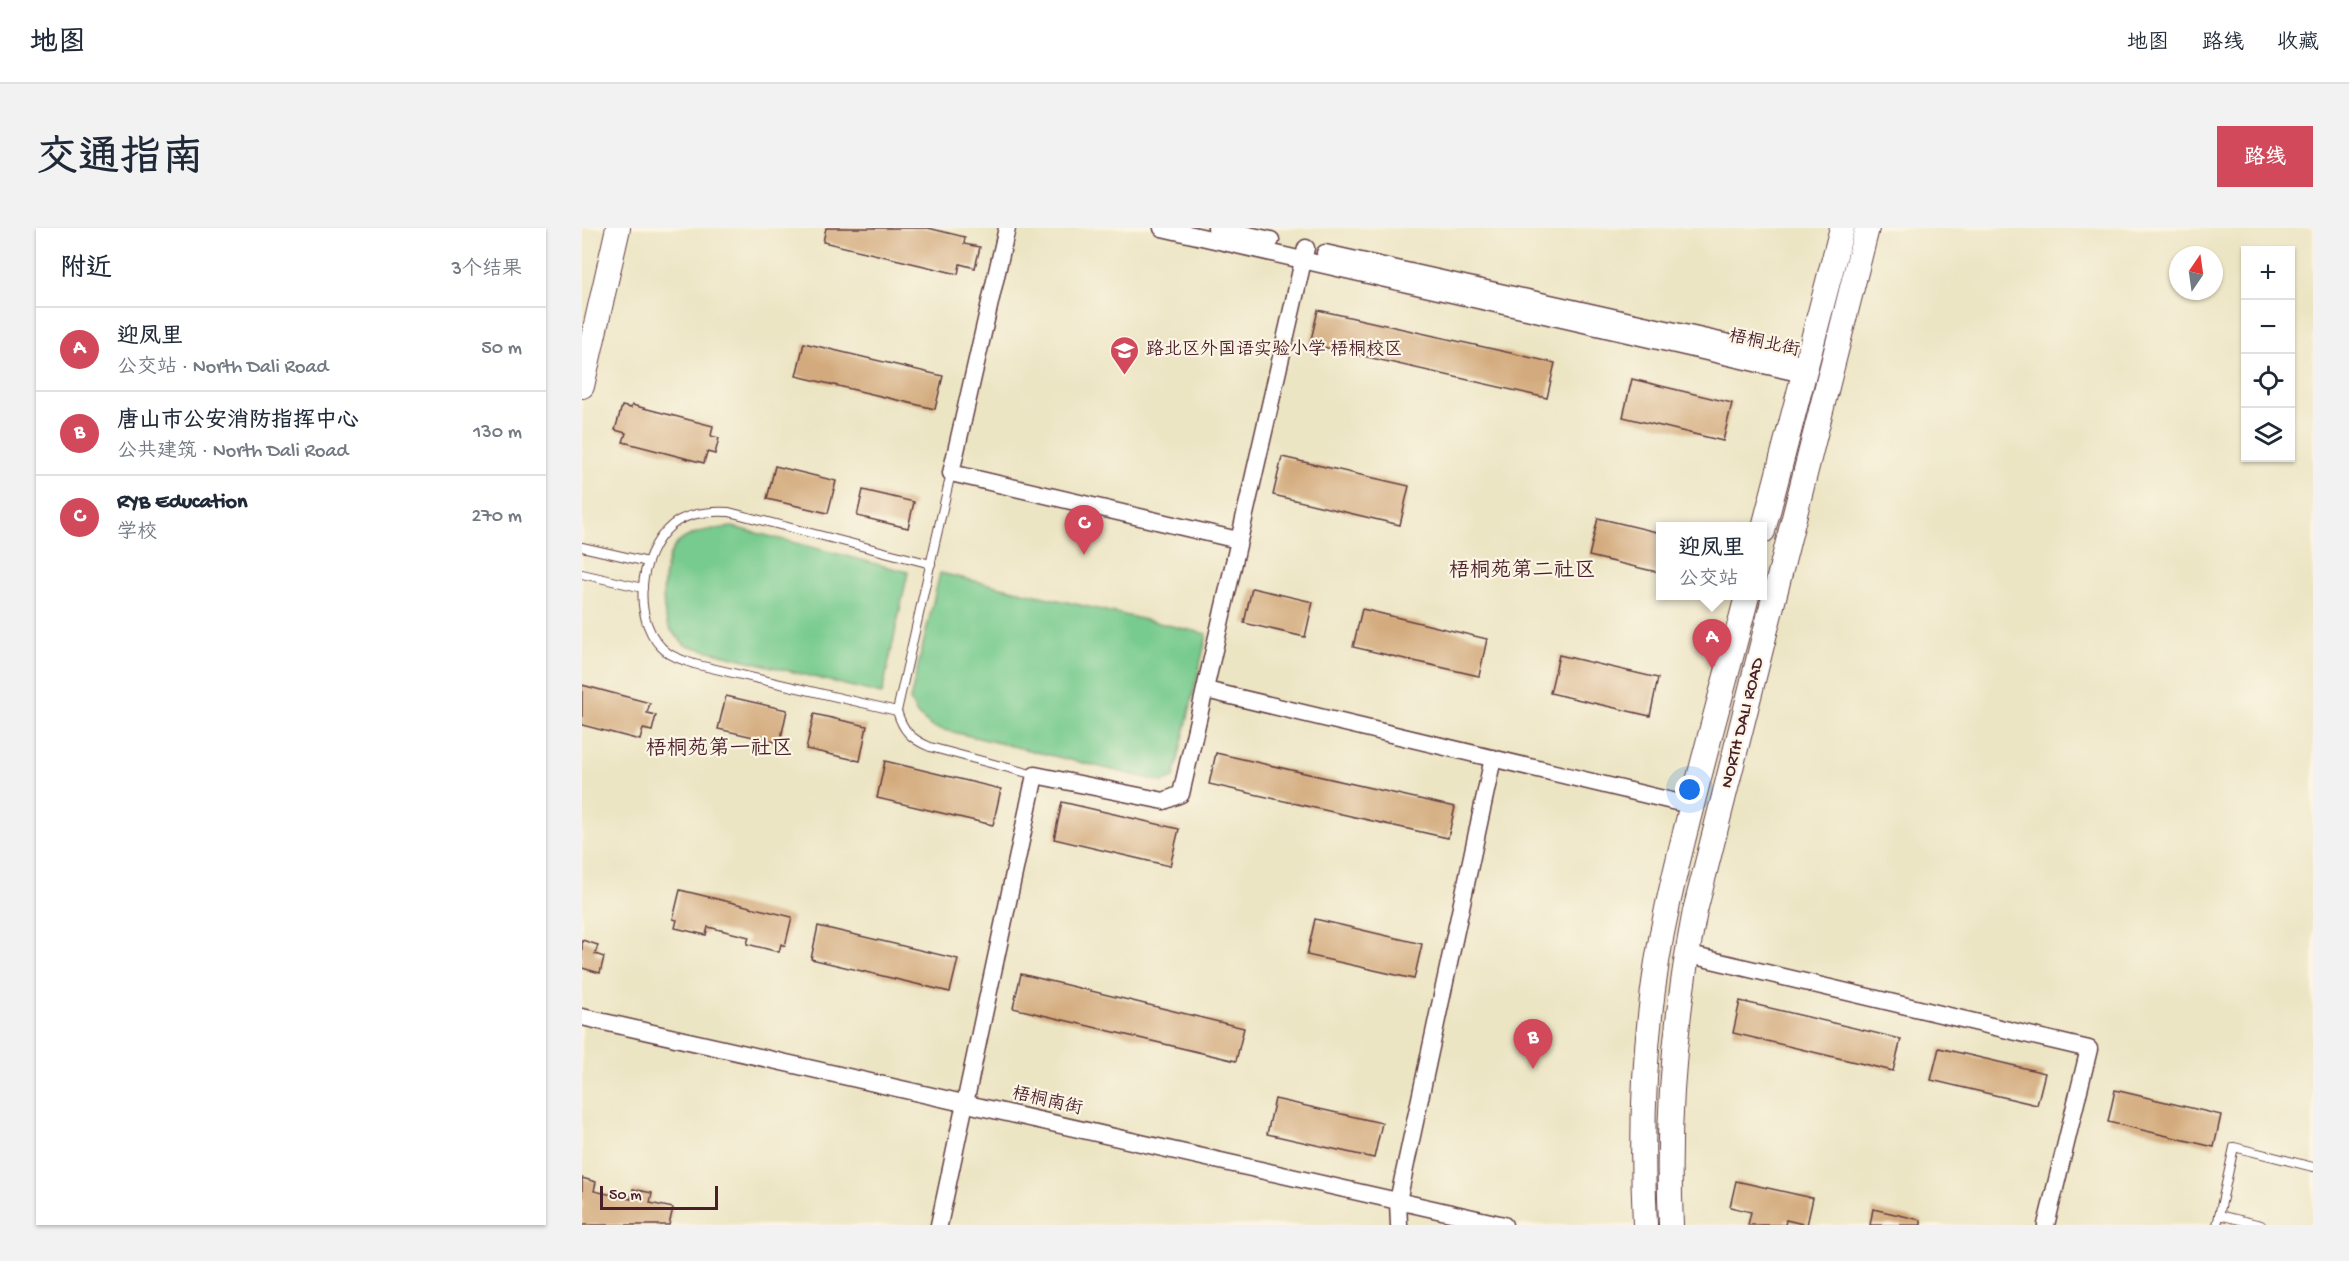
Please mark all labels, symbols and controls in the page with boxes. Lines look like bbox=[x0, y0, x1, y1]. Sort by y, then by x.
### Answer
text: 地图 bbox=[30, 28, 86, 61]
text: 地图 bbox=[2127, 32, 2169, 57]
text: 路线 bbox=[2202, 32, 2244, 57]
text: 收藏 bbox=[2277, 32, 2319, 57]
button: 路线 bbox=[2217, 126, 2313, 187]
text: 交通指南 bbox=[36, 137, 204, 186]
north arrow bbox=[2169, 246, 2223, 300]
map controls bbox=[2241, 246, 2295, 462]
button: + bbox=[2241, 246, 2295, 300]
text: 附近 bbox=[60, 255, 112, 286]
text: 3个结果 bbox=[452, 259, 522, 282]
button: − bbox=[2241, 300, 2295, 354]
text: 迎凤里 bbox=[117, 325, 183, 351]
street label: 梧桐北街 bbox=[1727, 325, 1802, 362]
school or university icon: 路北区外国语实验小学 梧桐校区 bbox=[1109, 334, 1141, 376]
text: A bbox=[74, 338, 85, 361]
text: 50 m bbox=[481, 338, 522, 361]
place label: 路北区外国语实验小学 梧桐校区 bbox=[1146, 339, 1402, 361]
button: locate bbox=[2241, 354, 2295, 408]
text: 公交站 · North Dali Road bbox=[117, 357, 328, 380]
button: layers bbox=[2241, 408, 2295, 462]
text: 唐山市公安消防指挥中心 bbox=[117, 409, 359, 435]
text: B bbox=[74, 422, 85, 445]
text: 130 m bbox=[473, 422, 522, 445]
text: 公共建筑 · North Dali Road bbox=[117, 441, 348, 464]
text: RYB Education bbox=[117, 490, 247, 516]
text: C bbox=[74, 506, 85, 529]
text: 270 m bbox=[472, 506, 522, 529]
pin: C bbox=[1064, 506, 1104, 555]
text: 学校 bbox=[117, 522, 157, 545]
popup bbox=[1656, 522, 1767, 600]
text: 迎凤里 bbox=[1678, 537, 1745, 563]
district label: 梧桐苑第二社区 bbox=[1449, 558, 1596, 585]
text: 公交站 bbox=[1678, 569, 1738, 592]
pin: A bbox=[1692, 620, 1732, 669]
street label: NORTH DALI ROAD bbox=[1717, 655, 1769, 790]
district label: 梧桐苑第一社区 bbox=[646, 736, 793, 763]
your location bbox=[1675, 775, 1704, 804]
pin: B bbox=[1514, 1020, 1552, 1069]
street label: 梧桐南街 bbox=[1010, 1083, 1085, 1120]
scale bar bbox=[600, 1183, 718, 1210]
text: 50 m bbox=[609, 1187, 642, 1206]

